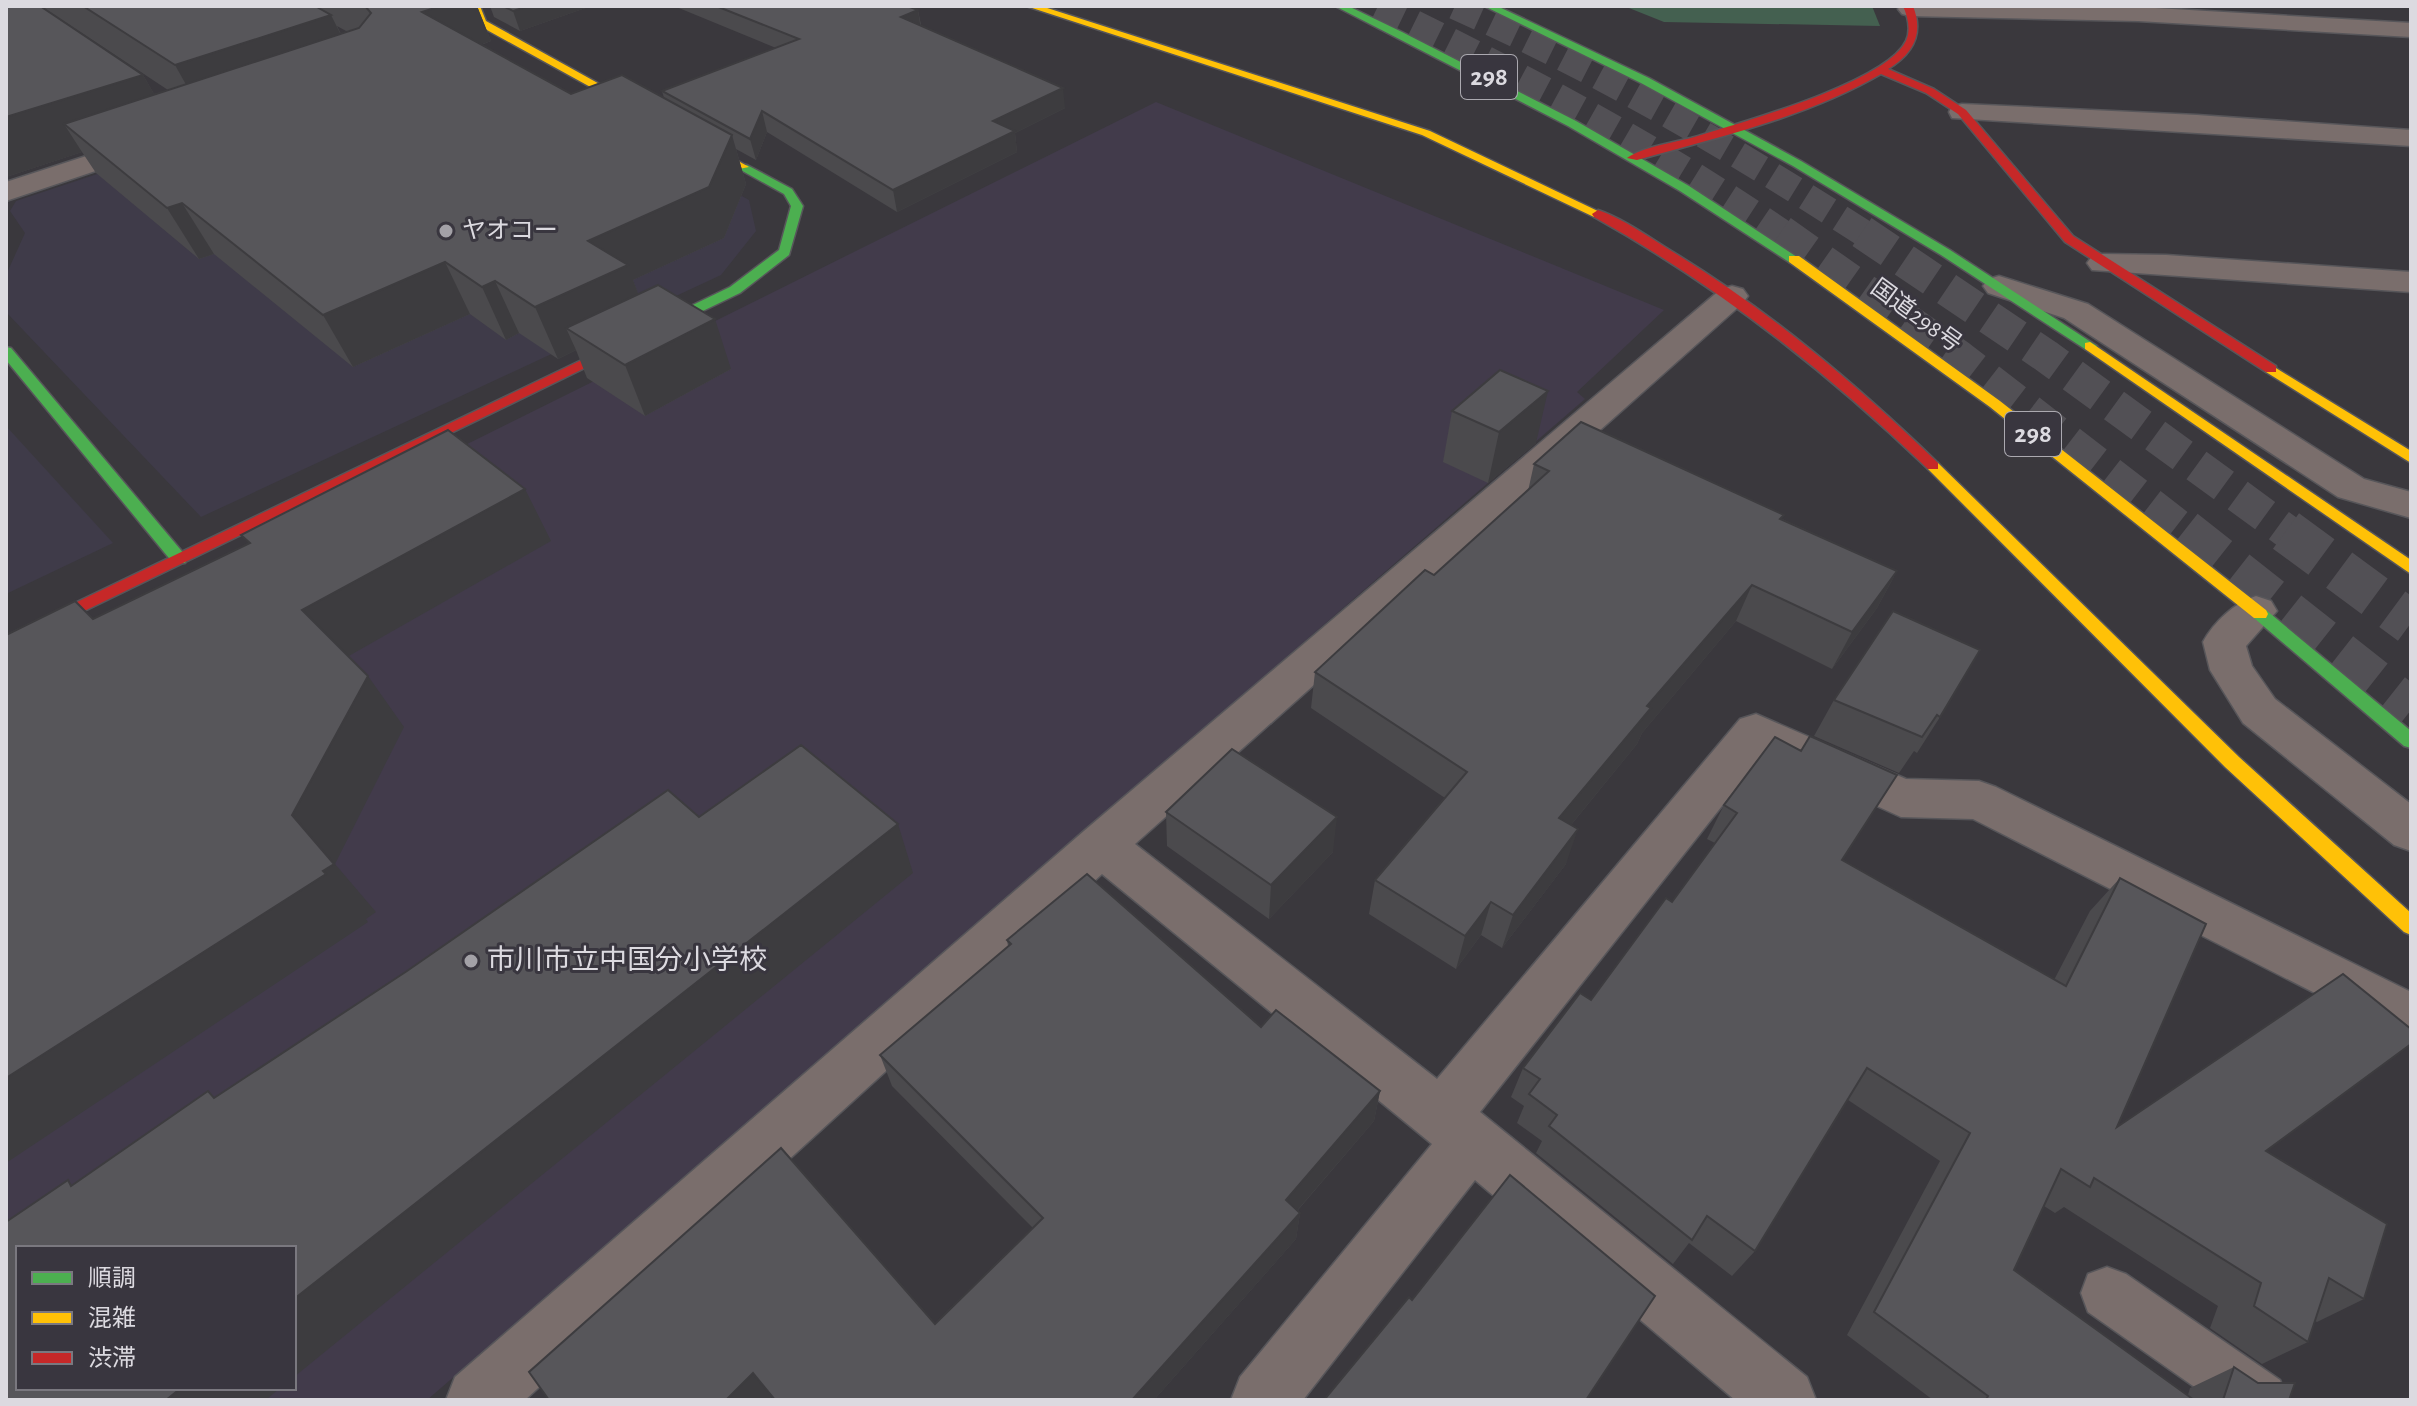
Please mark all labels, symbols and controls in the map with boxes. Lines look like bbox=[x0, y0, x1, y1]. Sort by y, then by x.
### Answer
road number: 298 bbox=[1461, 55, 1517, 99]
place label: ヤオコー bbox=[462, 218, 558, 243]
marker: ヤオコー bbox=[437, 222, 455, 240]
street label: 国道298号 bbox=[1866, 274, 1967, 357]
road number: 298 bbox=[2005, 412, 2061, 456]
place label: 市川市立中国分小学校 bbox=[487, 945, 767, 975]
marker: 市川市立中国分小学校 bbox=[462, 952, 480, 970]
legend bbox=[16, 1246, 296, 1390]
text: 順調 bbox=[88, 1266, 136, 1291]
text: 混雑 bbox=[88, 1305, 136, 1331]
text: 渋滞 bbox=[88, 1345, 136, 1371]

